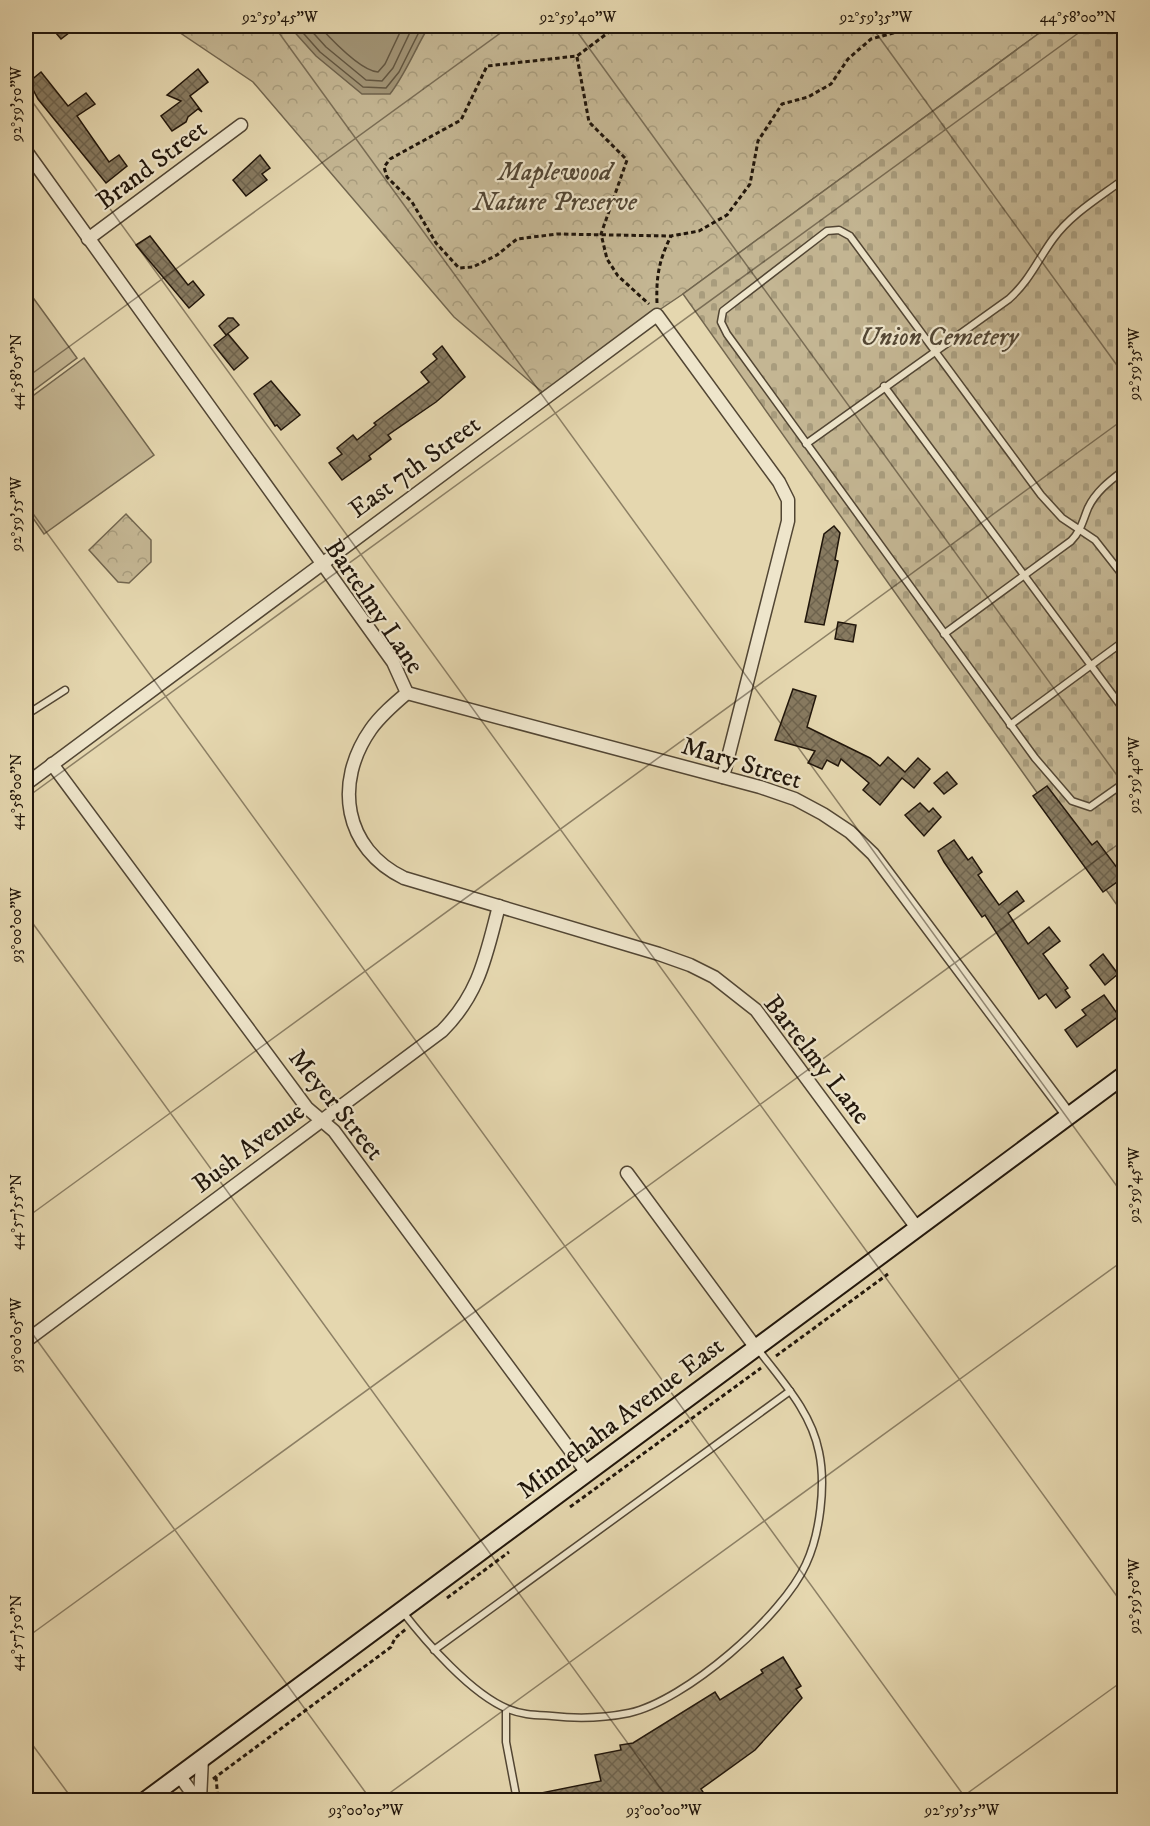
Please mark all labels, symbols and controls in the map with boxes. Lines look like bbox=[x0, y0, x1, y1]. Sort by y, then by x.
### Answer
text: 92°59'45"W bbox=[241, 8, 318, 27]
text: 92°59'40"W bbox=[539, 8, 616, 27]
text: 92°59'35"W bbox=[839, 8, 913, 27]
text: 44°58'00"N bbox=[1040, 8, 1116, 27]
text: 92°59'50"W bbox=[7, 66, 26, 143]
street label: Brand Street bbox=[90, 113, 214, 218]
park label: Maplewood Nature Preserve bbox=[471, 156, 638, 219]
park label: Union Cemetery bbox=[860, 321, 1020, 354]
text: 92°59'35"W bbox=[1125, 327, 1144, 401]
text: 44°58'05"N bbox=[7, 334, 26, 410]
street label: East 7th Street bbox=[343, 408, 487, 526]
text: 92°59'55"W bbox=[7, 476, 26, 552]
street label: Bartelmy Lane bbox=[317, 533, 431, 680]
street label: Mary Street bbox=[677, 730, 806, 797]
text: 92°59'40"W bbox=[1125, 737, 1144, 814]
text: 44°58'00"N bbox=[7, 754, 26, 830]
text: 93°00'00"W bbox=[7, 887, 26, 964]
street label: Bartelmy Lane bbox=[756, 989, 878, 1131]
street label: Meyer Street bbox=[281, 1042, 391, 1167]
street label: Bush Avenue bbox=[186, 1095, 311, 1201]
text: 92°59'45"W bbox=[1125, 1147, 1144, 1224]
text: 44°57'55"N bbox=[7, 1174, 26, 1250]
text: 93°00'05"W bbox=[7, 1297, 26, 1373]
street label: Minnehaha Avenue East bbox=[511, 1330, 731, 1507]
text: 92°59'50"W bbox=[1125, 1558, 1144, 1635]
text: 44°57'50"N bbox=[7, 1595, 26, 1671]
text: 93°00'05"W bbox=[328, 1801, 404, 1820]
text: 93°00'00"W bbox=[625, 1801, 702, 1820]
text: 92°59'55"W bbox=[924, 1801, 1000, 1820]

